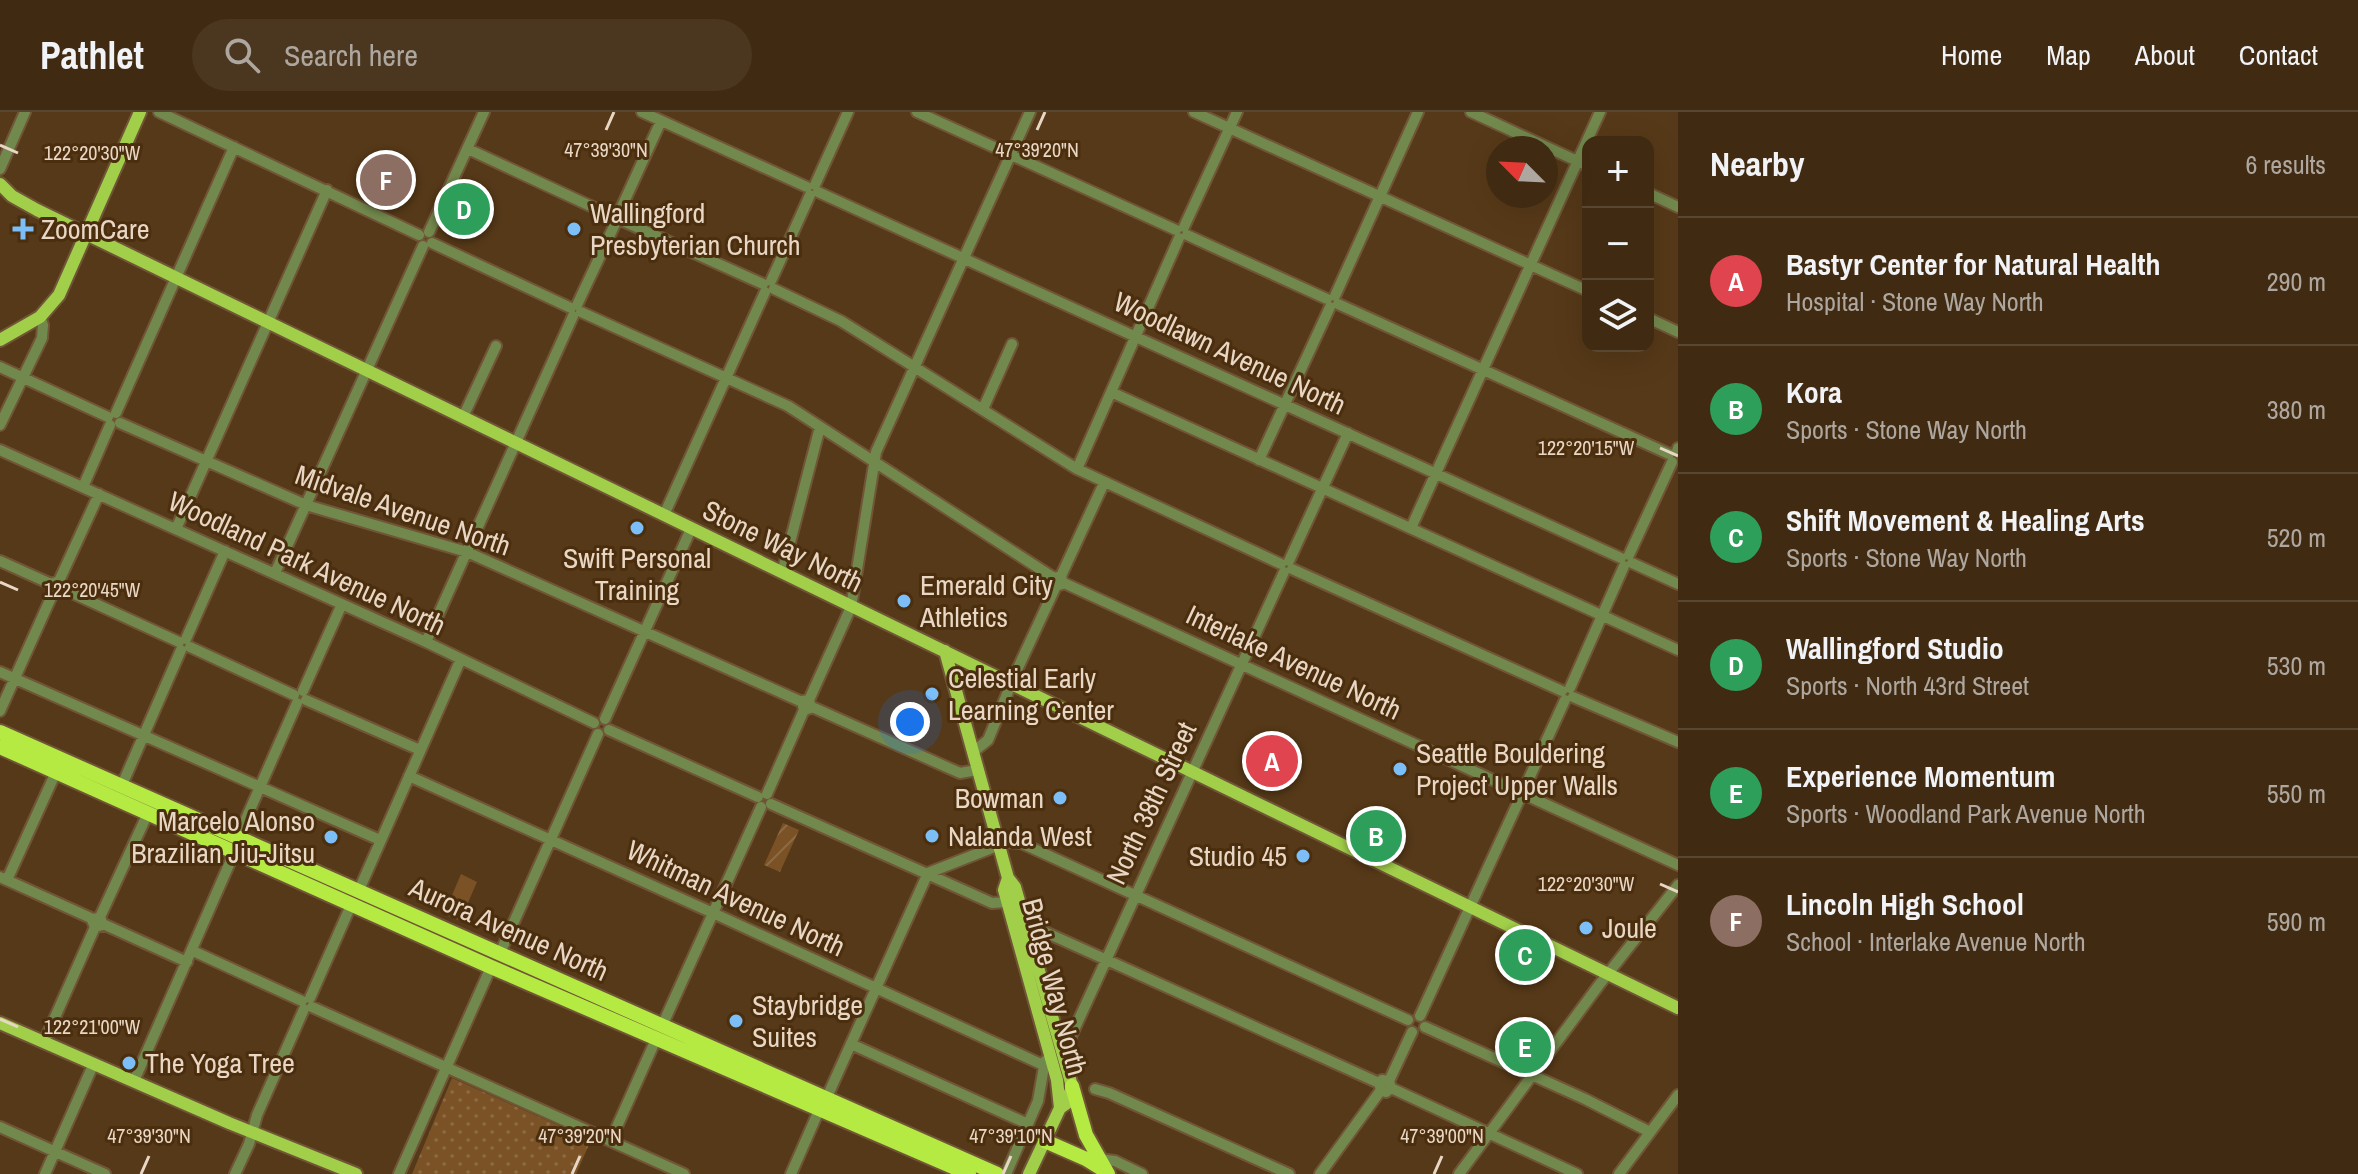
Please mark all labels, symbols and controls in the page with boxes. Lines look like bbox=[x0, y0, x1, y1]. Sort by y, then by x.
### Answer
search box bbox=[192, 19, 752, 91]
text: Pathlet bbox=[40, 30, 144, 81]
icon: search bbox=[220, 33, 264, 77]
text: Search here bbox=[284, 35, 418, 75]
text: Home bbox=[1941, 36, 2002, 74]
text: Map bbox=[2046, 36, 2091, 74]
text: About bbox=[2135, 36, 2195, 74]
text: Contact bbox=[2239, 36, 2318, 74]
text: 47°39'30"N bbox=[564, 136, 648, 163]
text: 47°39'20"N bbox=[995, 136, 1079, 163]
north arrow bbox=[1486, 136, 1558, 208]
map controls bbox=[1582, 136, 1654, 352]
button: + bbox=[1582, 136, 1654, 208]
text: 122°20'30"W bbox=[44, 139, 141, 166]
text: Nearby bbox=[1710, 141, 1805, 187]
text: 6 results bbox=[2245, 147, 2326, 182]
pin: F bbox=[360, 150, 412, 210]
pin: D bbox=[438, 179, 490, 239]
place label: Wallingford Presbyterian Church bbox=[590, 194, 801, 264]
button: − bbox=[1582, 208, 1654, 280]
place label: ZoomCare bbox=[41, 210, 149, 248]
marker: ZoomCare bbox=[12, 218, 34, 240]
marker: Wallingford Presbyterian Church bbox=[565, 220, 583, 238]
text: Bastyr Center for Natural Health bbox=[1786, 244, 2161, 284]
text: A bbox=[1728, 264, 1744, 299]
text: 290 m bbox=[2267, 264, 2326, 299]
button: layers bbox=[1582, 280, 1654, 352]
street label: Woodlawn Avenue North bbox=[1108, 283, 1352, 423]
text: Hospital · Stone Way North bbox=[1786, 284, 2044, 319]
text: Kora bbox=[1786, 372, 1842, 412]
text: B bbox=[1728, 392, 1744, 427]
text: 380 m bbox=[2267, 392, 2326, 427]
text: Sports · Stone Way North bbox=[1786, 412, 2027, 447]
text: 122°20'15"W bbox=[1538, 434, 1635, 461]
street label: Midvale Avenue North bbox=[290, 455, 516, 565]
street label: Woodland Park Avenue North bbox=[162, 482, 452, 644]
street label: Stone Way North bbox=[696, 491, 870, 601]
text: Shift Movement & Healing Arts bbox=[1786, 500, 2145, 540]
marker: Swift Personal Training bbox=[628, 519, 646, 537]
text: C bbox=[1728, 520, 1744, 555]
text: 520 m bbox=[2267, 520, 2326, 555]
place label: Swift Personal Training bbox=[563, 539, 711, 609]
text: Sports · Stone Way North bbox=[1786, 540, 2027, 575]
place label: Emerald City Athletics bbox=[919, 566, 1053, 636]
text: 122°20'45"W bbox=[44, 576, 141, 603]
marker: Emerald City Athletics bbox=[895, 592, 913, 610]
street label: Interlake Avenue North bbox=[1180, 596, 1408, 728]
text: Wallingford Studio bbox=[1786, 628, 2004, 668]
text: D bbox=[1728, 648, 1744, 683]
text: 530 m bbox=[2267, 648, 2326, 683]
place label: Celestial Early Learning Center bbox=[948, 659, 1114, 729]
text: Sports · North 43rd Street bbox=[1786, 668, 2029, 703]
marker: Celestial Early Learning Center bbox=[923, 685, 941, 703]
your location bbox=[890, 702, 930, 742]
street label: North 38th Street bbox=[1097, 716, 1205, 890]
pin: A bbox=[1246, 731, 1298, 791]
place label: Seattle Bouldering Project Upper Walls bbox=[1416, 734, 1618, 804]
text: Experience Momentum bbox=[1786, 756, 2055, 796]
marker: Seattle Bouldering Project Upper Walls bbox=[1391, 760, 1409, 778]
text: E bbox=[1729, 776, 1743, 811]
text: 550 m bbox=[2267, 776, 2326, 811]
place label: Bowman bbox=[955, 779, 1044, 817]
marker: Bowman bbox=[1051, 789, 1069, 807]
text: Sports · Woodland Park Avenue North bbox=[1786, 796, 2146, 831]
place label: Marcelo Alonso Brazilian Jiu-Jitsu bbox=[131, 802, 315, 872]
pin: B bbox=[1350, 806, 1402, 866]
place label: Nalanda West bbox=[948, 817, 1092, 855]
marker: Nalanda West bbox=[923, 827, 941, 845]
marker: Marcelo Alonso Brazilian Jiu-Jitsu bbox=[322, 828, 340, 846]
street label: Whitman Avenue North bbox=[621, 831, 851, 965]
place label: Studio 45 bbox=[1189, 837, 1287, 875]
marker: Studio 45 bbox=[1294, 847, 1312, 865]
street label: Aurora Avenue North bbox=[403, 868, 614, 990]
text: 122°20'30"W bbox=[1538, 870, 1635, 897]
text: Lincoln High School bbox=[1786, 884, 2024, 924]
street label: Bridge Way North bbox=[1013, 894, 1097, 1080]
text: F bbox=[1729, 904, 1743, 939]
text: 590 m bbox=[2267, 904, 2326, 939]
place label: Joule bbox=[1602, 909, 1657, 947]
marker: Joule bbox=[1577, 919, 1595, 937]
text: School · Interlake Avenue North bbox=[1786, 924, 2086, 959]
pin: C bbox=[1499, 925, 1551, 985]
place label: Staybridge Suites bbox=[752, 986, 863, 1056]
marker: Staybridge Suites bbox=[727, 1012, 745, 1030]
text: 122°21'00"W bbox=[44, 1013, 141, 1040]
pin: E bbox=[1499, 1017, 1551, 1077]
place label: The Yoga Tree bbox=[145, 1044, 295, 1082]
marker: The Yoga Tree bbox=[120, 1054, 138, 1072]
text: 47°39'30"N bbox=[107, 1122, 191, 1149]
text: 47°39'20"N bbox=[538, 1122, 622, 1149]
text: 47°39'10"N bbox=[969, 1122, 1053, 1149]
text: 47°39'00"N bbox=[1400, 1122, 1484, 1149]

